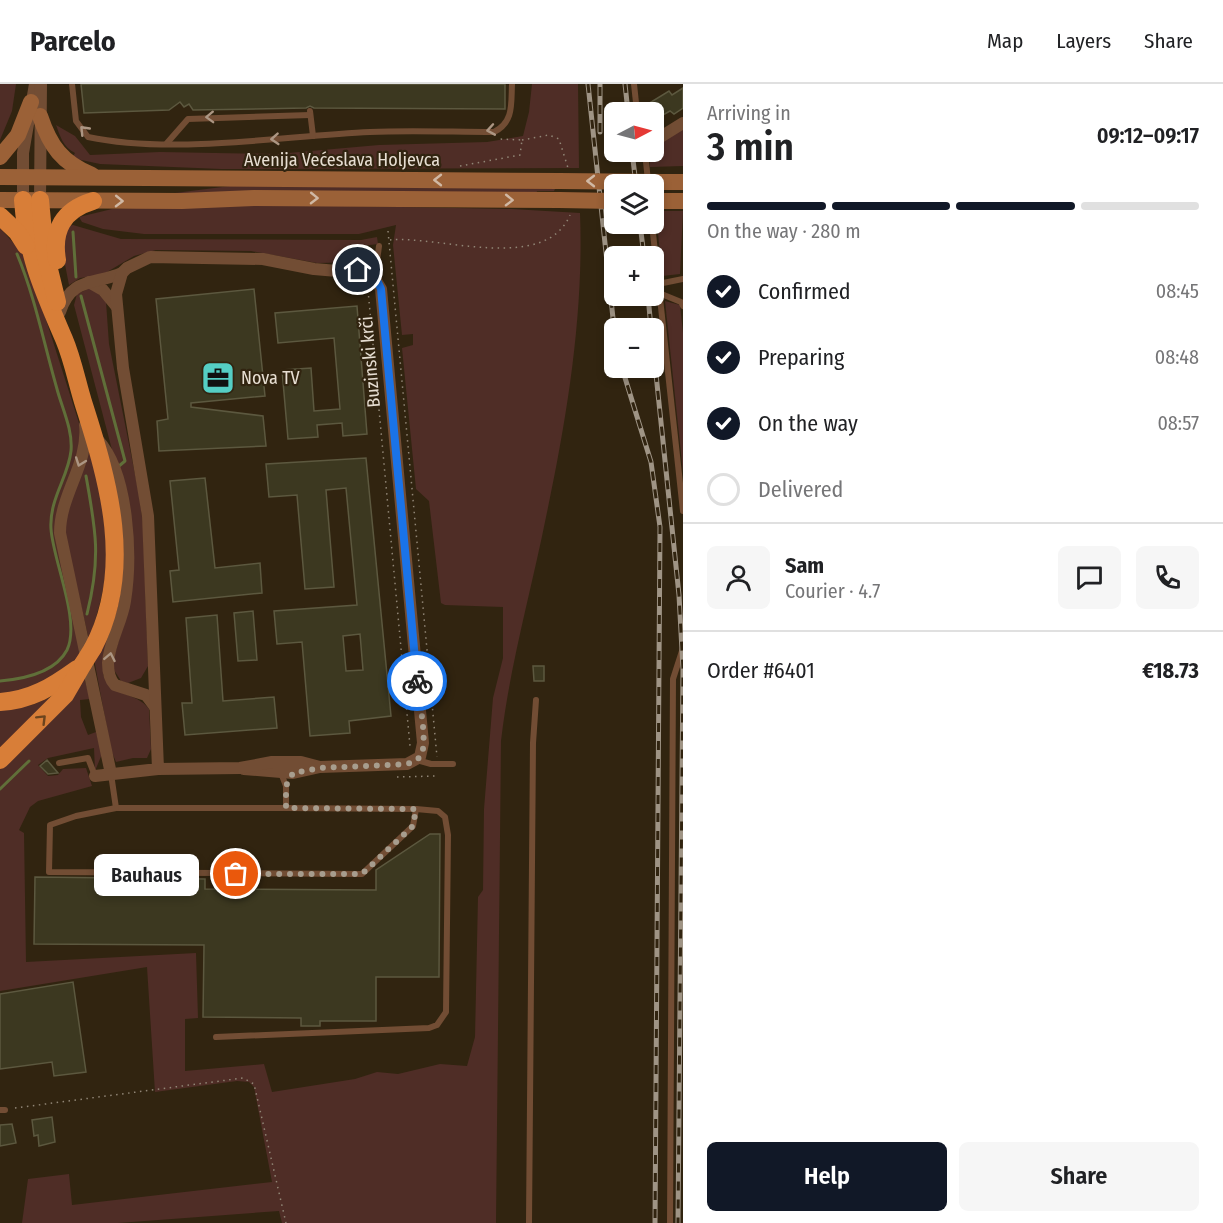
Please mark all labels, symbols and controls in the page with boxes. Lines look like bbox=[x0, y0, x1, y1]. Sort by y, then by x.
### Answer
text: Parcelo bbox=[30, 25, 116, 58]
text: Map bbox=[987, 28, 1023, 54]
text: Layers bbox=[1056, 28, 1111, 54]
text: Share bbox=[1144, 28, 1193, 54]
text: Arriving in bbox=[707, 101, 791, 125]
north arrow bbox=[604, 102, 664, 162]
map controls bbox=[604, 102, 664, 378]
one-way arrow bbox=[205, 110, 214, 123]
text: 09:12–09:17 bbox=[1097, 122, 1199, 149]
one-way arrow bbox=[486, 123, 496, 136]
text: 3 min bbox=[707, 124, 794, 170]
one-way arrow bbox=[80, 127, 91, 137]
one-way arrow bbox=[271, 132, 280, 145]
street label: Avenija Većeslava Holjevca bbox=[244, 149, 440, 171]
one-way arrow bbox=[433, 174, 442, 186]
button: layers bbox=[604, 174, 664, 234]
one-way arrow bbox=[586, 175, 595, 187]
one-way arrow bbox=[309, 192, 318, 204]
one-way arrow bbox=[504, 194, 513, 206]
one-way arrow bbox=[115, 195, 124, 207]
text: On the way · 280 m bbox=[707, 219, 861, 243]
pin bbox=[332, 244, 383, 295]
button: + bbox=[604, 246, 664, 306]
icon: home bbox=[341, 253, 374, 286]
icon: check bbox=[707, 275, 740, 308]
text: Confirmed bbox=[758, 278, 851, 305]
text: 08:45 bbox=[1156, 279, 1199, 303]
street label: Buzinski krči bbox=[355, 315, 385, 409]
button: − bbox=[604, 318, 664, 378]
icon: check bbox=[707, 341, 740, 374]
text: Preparing bbox=[758, 344, 844, 371]
text: 08:48 bbox=[1155, 345, 1199, 369]
office icon: Nova TV bbox=[200, 360, 236, 396]
place label: Nova TV bbox=[241, 367, 300, 389]
icon: check bbox=[707, 407, 740, 440]
text: On the way bbox=[758, 410, 858, 437]
text: 08:57 bbox=[1157, 411, 1199, 435]
one-way arrow bbox=[75, 456, 88, 467]
text: Delivered bbox=[758, 476, 843, 503]
button: person bbox=[707, 546, 770, 609]
button: chat bbox=[1058, 546, 1121, 609]
button: phone bbox=[1136, 546, 1199, 609]
text: Sam bbox=[785, 552, 824, 579]
text: Courier · 4.7 bbox=[785, 579, 880, 603]
courier bbox=[387, 651, 447, 711]
one-way arrow bbox=[103, 652, 116, 662]
text: Order #6401 bbox=[707, 657, 815, 684]
text: €18.73 bbox=[1142, 657, 1199, 684]
icon: bike bbox=[401, 665, 434, 698]
one-way arrow bbox=[36, 715, 46, 726]
pin bbox=[210, 848, 261, 899]
callout: Bauhaus bbox=[95, 853, 200, 895]
icon: bag bbox=[219, 857, 252, 890]
text: Bauhaus bbox=[111, 863, 182, 887]
button: Help bbox=[707, 1142, 947, 1211]
button: Share bbox=[959, 1142, 1199, 1211]

